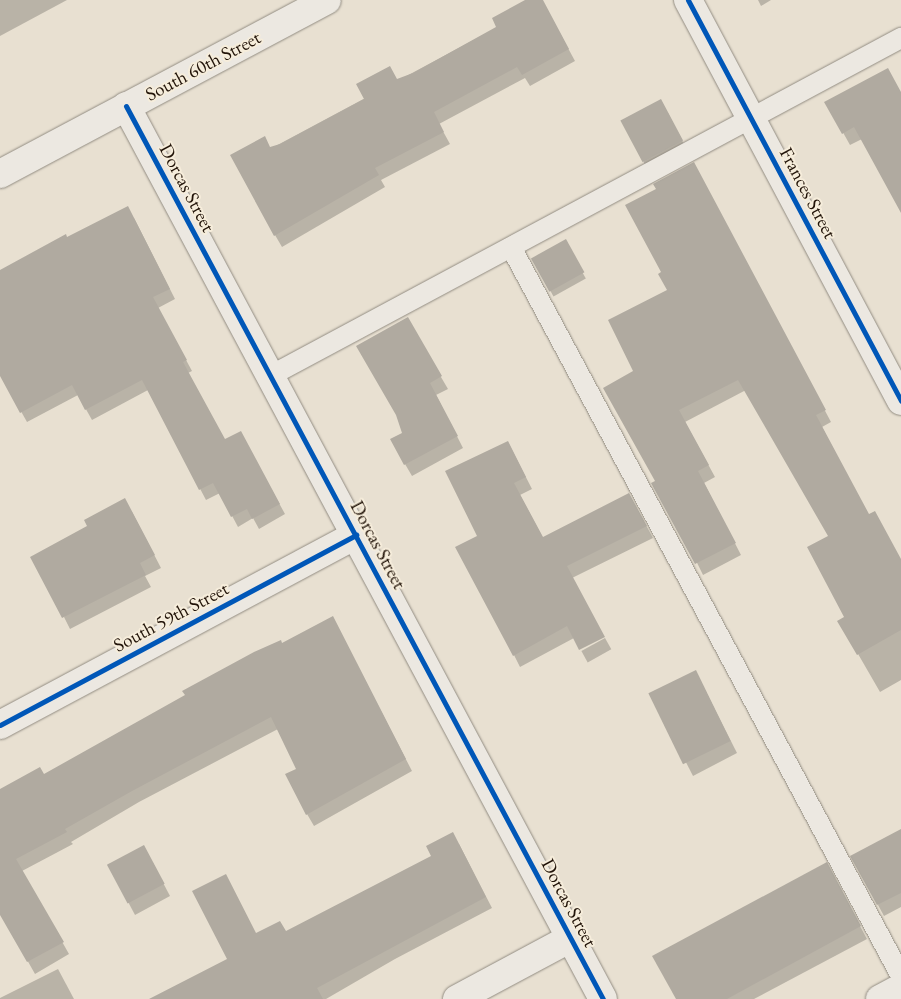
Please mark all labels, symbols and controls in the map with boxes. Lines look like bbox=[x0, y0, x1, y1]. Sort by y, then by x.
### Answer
street label: South 60th Street bbox=[141, 26, 265, 106]
street label: Dorcas Street bbox=[154, 140, 220, 236]
street label: Frances Street bbox=[774, 143, 842, 243]
street label: Dorcas Street bbox=[345, 497, 411, 593]
street label: South 59th Street bbox=[109, 577, 233, 657]
street label: Dorcas Street bbox=[536, 855, 602, 951]

